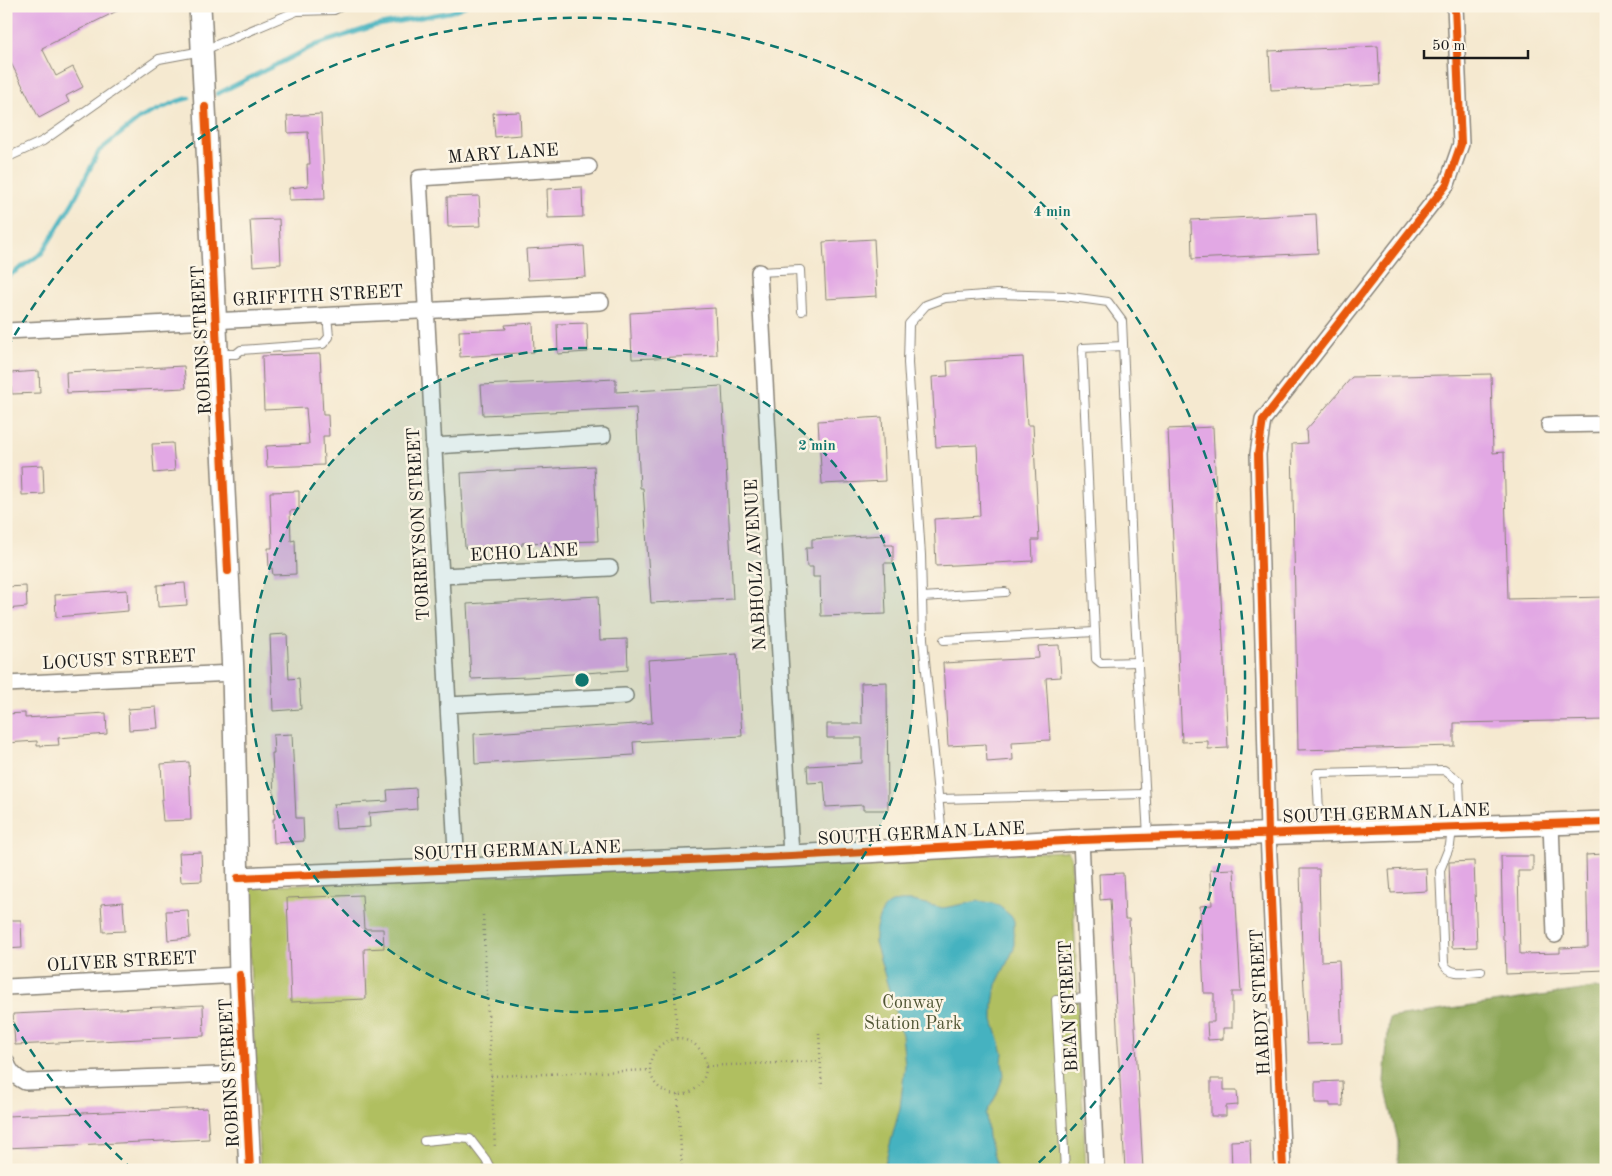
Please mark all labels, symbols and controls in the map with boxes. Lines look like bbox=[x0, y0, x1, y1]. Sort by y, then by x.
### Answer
scale bar bbox=[1424, 28, 1528, 60]
text: 50 m bbox=[1432, 39, 1466, 54]
street label: MARY LANE bbox=[447, 141, 559, 167]
text: 4 min bbox=[1033, 205, 1071, 220]
street label: ROBINS STREET bbox=[189, 265, 215, 415]
street label: GRIFFITH STREET bbox=[232, 283, 404, 309]
street label: TORREYSON STREET bbox=[405, 427, 433, 621]
text: 2 min bbox=[798, 439, 836, 454]
street label: NABHOLZ AVENUE bbox=[742, 478, 770, 652]
street label: ECHO LANE bbox=[469, 541, 579, 565]
street label: LOCUST STREET bbox=[41, 647, 197, 673]
centre of rings bbox=[573, 671, 591, 689]
street label: SOUTH GERMAN LANE bbox=[1282, 801, 1490, 827]
street label: SOUTH GERMAN LANE bbox=[817, 820, 1025, 848]
street label: SOUTH GERMAN LANE bbox=[413, 838, 621, 864]
street label: HARDY STREET bbox=[1248, 928, 1274, 1076]
street label: BEAN STREET bbox=[1057, 940, 1081, 1072]
street label: OLIVER STREET bbox=[46, 949, 198, 975]
park label: Conway Station Park bbox=[864, 994, 962, 1033]
street label: ROBINS STREET bbox=[217, 998, 243, 1148]

